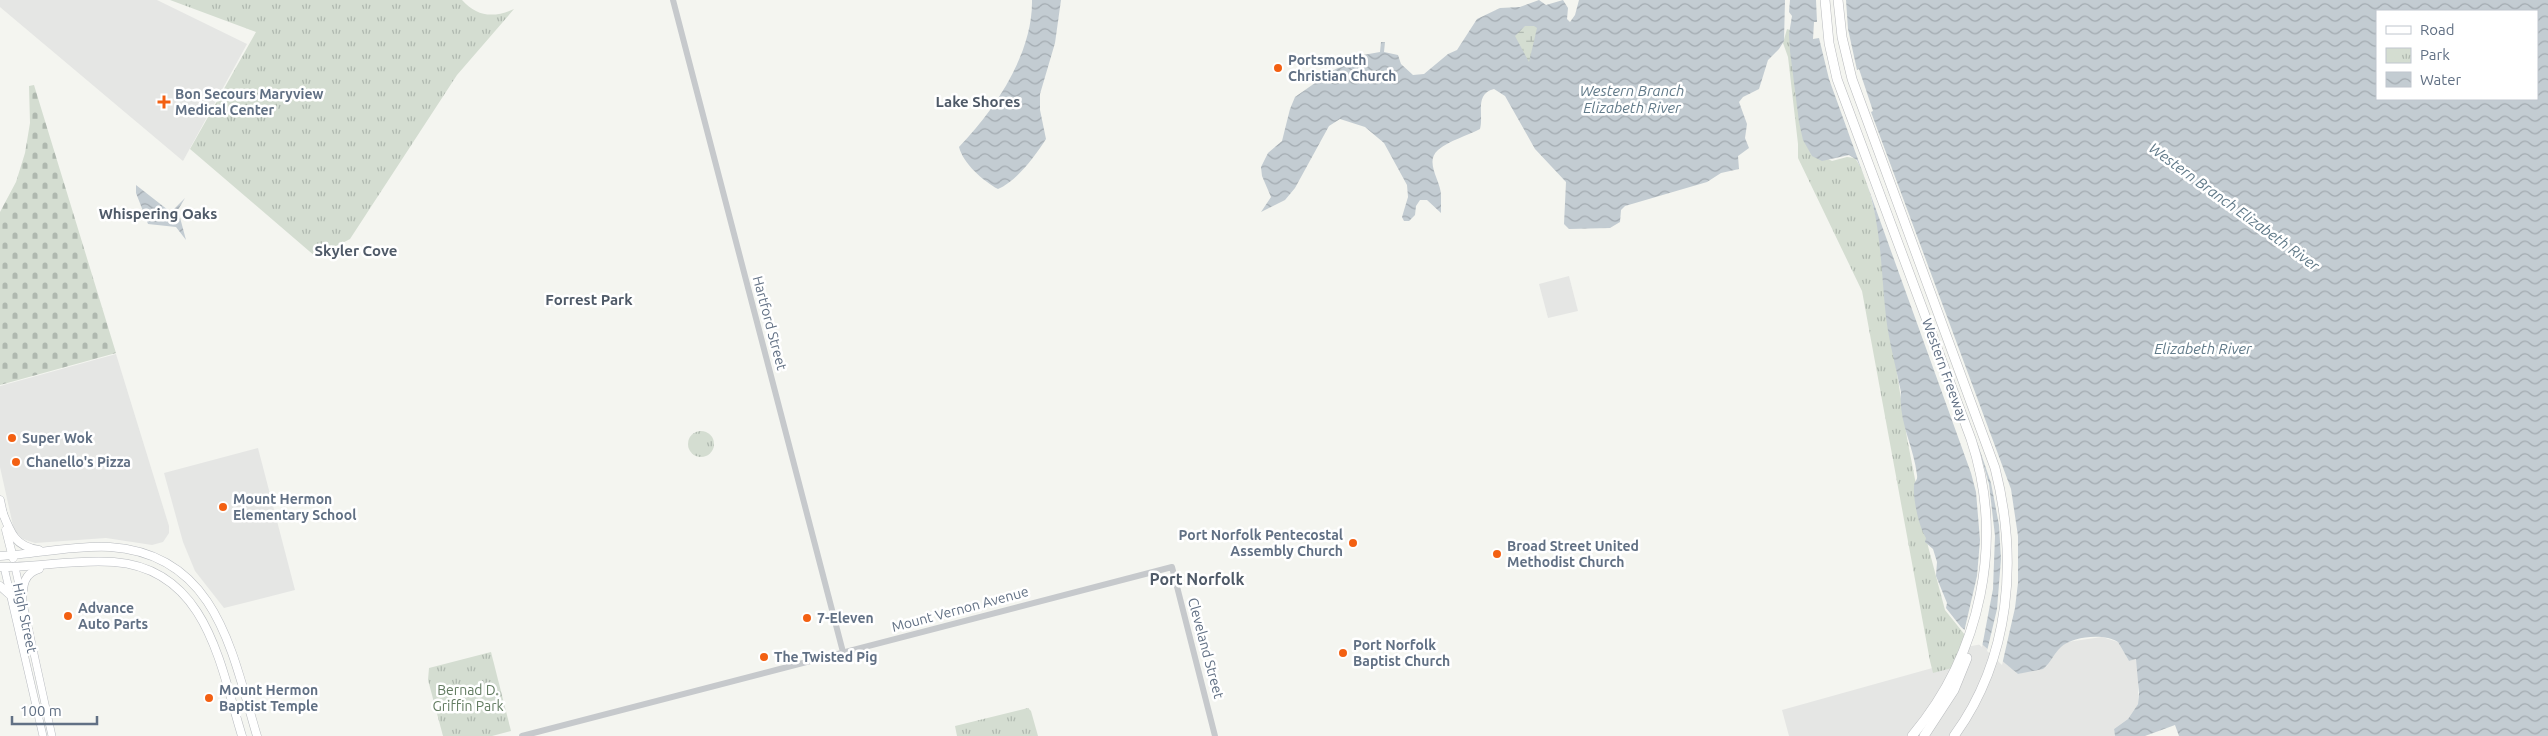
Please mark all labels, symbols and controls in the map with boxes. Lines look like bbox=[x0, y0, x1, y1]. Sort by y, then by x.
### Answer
legend bbox=[2376, 10, 2538, 100]
text: Road bbox=[2420, 21, 2455, 38]
text: Park bbox=[2420, 46, 2450, 63]
place label: Portsmouth Christian Church bbox=[1288, 52, 1396, 84]
marker: Portsmouth Christian Church bbox=[1272, 62, 1284, 74]
text: Water bbox=[2420, 71, 2461, 88]
water label: Western Branch Elizabeth River bbox=[1580, 82, 1684, 116]
place label: Bon Secours Maryview Medical Center bbox=[175, 86, 324, 118]
district label: Lake Shores bbox=[936, 93, 1020, 110]
marker: Bon Secours Maryview Medical Center bbox=[157, 95, 171, 109]
water label: Western Branch Elizabeth River bbox=[2146, 139, 2324, 275]
district label: Whispering Oaks bbox=[99, 205, 217, 222]
district label: Skyler Cove bbox=[315, 242, 397, 259]
street label: Hartford Street bbox=[750, 274, 790, 372]
district label: Forrest Park bbox=[545, 291, 633, 308]
street label: Western Freeway bbox=[1919, 316, 1971, 424]
water label: Elizabeth River bbox=[2154, 340, 2253, 357]
place label: Super Wok bbox=[22, 430, 93, 446]
marker: Super Wok bbox=[6, 432, 18, 444]
place label: Chanello's Pizza bbox=[26, 454, 131, 470]
marker: Chanello's Pizza bbox=[10, 456, 22, 468]
place label: Mount Hermon Elementary School bbox=[233, 491, 356, 523]
marker: Mount Hermon Elementary School bbox=[217, 501, 229, 513]
place label: Port Norfolk Pentecostal Assembly Church bbox=[1179, 527, 1343, 559]
marker: Port Norfolk Pentecostal Assembly Church bbox=[1347, 537, 1359, 549]
place label: Broad Street United Methodist Church bbox=[1507, 538, 1639, 570]
marker: Broad Street United Methodist Church bbox=[1491, 548, 1503, 560]
district label: Port Norfolk bbox=[1150, 570, 1244, 588]
street label: High Street bbox=[10, 581, 40, 655]
street label: Mount Vernon Avenue bbox=[890, 583, 1030, 635]
street label: Cleveland Street bbox=[1185, 596, 1227, 701]
place label: Advance Auto Parts bbox=[78, 600, 149, 632]
marker: Advance Auto Parts bbox=[62, 610, 74, 622]
place label: 7-Eleven bbox=[817, 610, 874, 626]
marker: 7-Eleven bbox=[801, 612, 813, 624]
place label: Port Norfolk Baptist Church bbox=[1353, 637, 1450, 669]
marker: Port Norfolk Baptist Church bbox=[1337, 647, 1349, 659]
place label: The Twisted Pig bbox=[774, 649, 877, 665]
marker: The Twisted Pig bbox=[758, 651, 770, 663]
place label: Mount Hermon Baptist Temple bbox=[219, 682, 318, 714]
park label: Bernad D. Griffin Park bbox=[432, 682, 504, 714]
marker: Mount Hermon Baptist Temple bbox=[203, 692, 215, 704]
scale bar bbox=[12, 694, 98, 726]
text: 100 m bbox=[20, 702, 62, 719]

